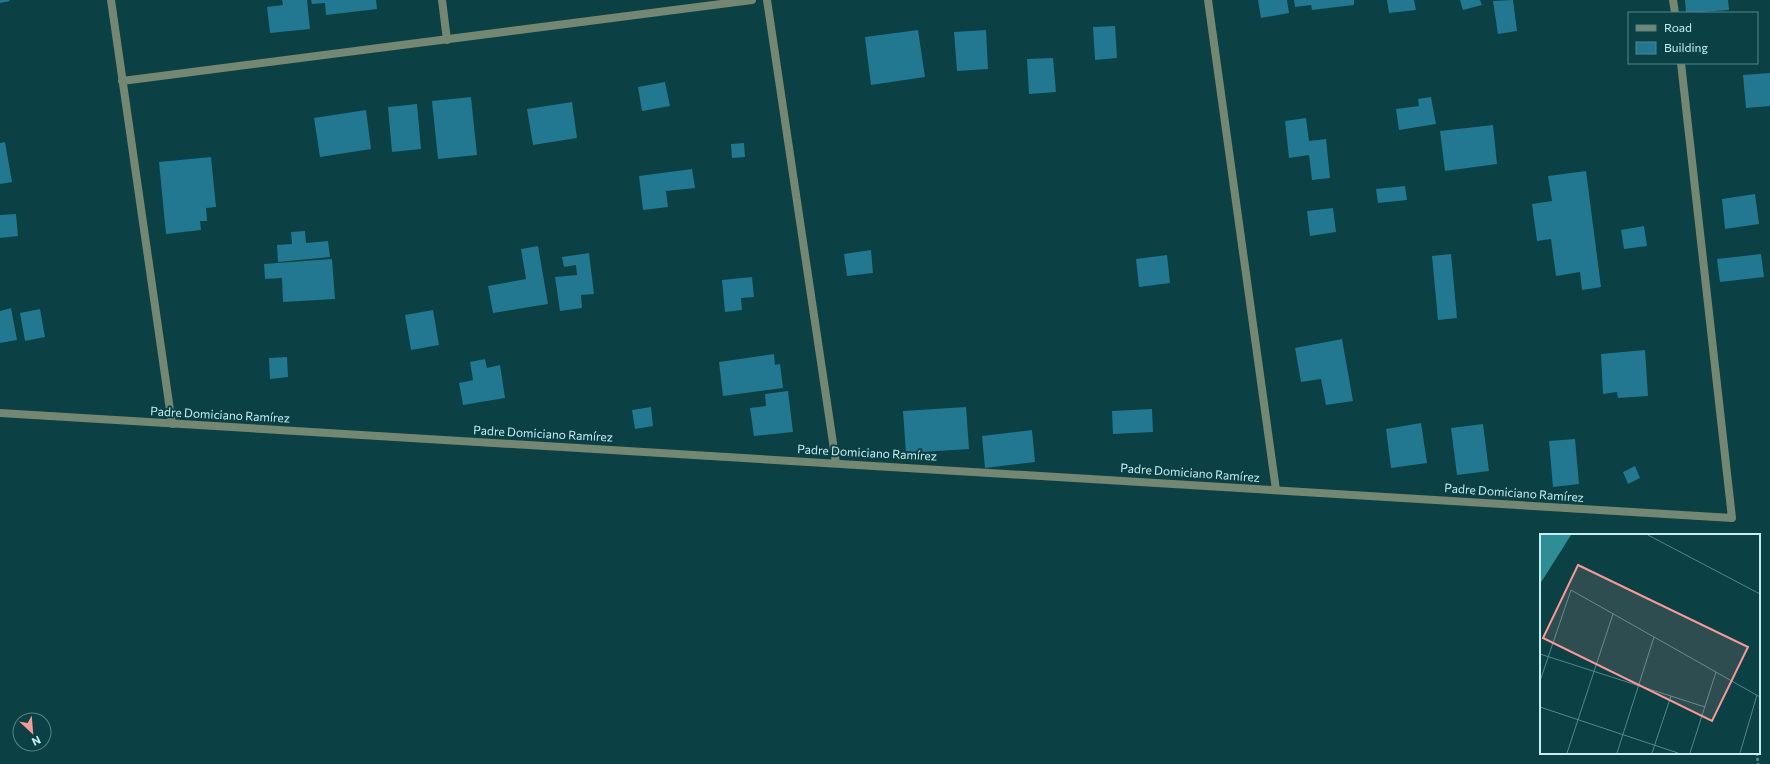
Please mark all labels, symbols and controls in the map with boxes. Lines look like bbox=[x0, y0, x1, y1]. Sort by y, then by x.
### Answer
legend bbox=[1628, 12, 1758, 64]
text: Road bbox=[1664, 20, 1692, 34]
text: Building bbox=[1664, 40, 1708, 54]
street label: Padre Domiciano Ramírez bbox=[150, 403, 290, 425]
street label: Padre Domiciano Ramírez bbox=[473, 422, 613, 444]
street label: Padre Domiciano Ramírez bbox=[797, 441, 937, 463]
street label: Padre Domiciano Ramírez bbox=[1120, 460, 1260, 484]
street label: Padre Domiciano Ramírez bbox=[1444, 480, 1584, 504]
inset map bbox=[1540, 534, 1760, 754]
north arrow bbox=[12, 712, 52, 752]
text: N bbox=[30, 734, 43, 749]

